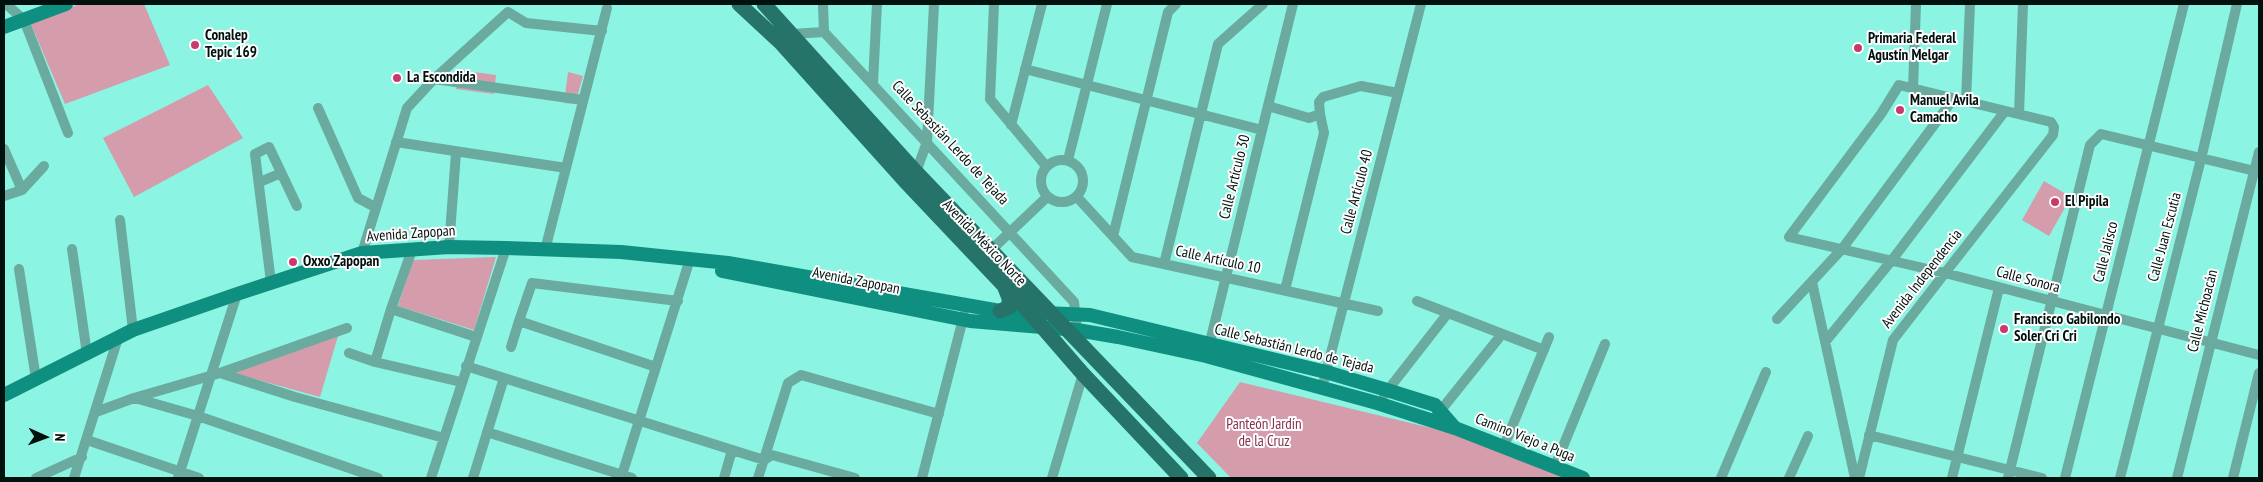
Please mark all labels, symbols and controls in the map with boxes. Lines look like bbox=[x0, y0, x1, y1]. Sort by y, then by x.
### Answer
place label: Conalep Tepic 169 bbox=[205, 27, 257, 62]
place label: Primaria Federal Agustín Melgar bbox=[1868, 30, 1956, 65]
marker: Conalep Tepic 169 bbox=[189, 39, 201, 51]
marker: Primaria Federal Agustín Melgar bbox=[1852, 42, 1864, 54]
place label: La Escondida bbox=[407, 69, 476, 87]
marker: La Escondida bbox=[391, 72, 403, 84]
street label: Calle Sebastián Lerdo de Tejada bbox=[888, 77, 1012, 209]
place label: Manuel Avila Camacho bbox=[1910, 92, 1979, 127]
marker: Manuel Avila Camacho bbox=[1894, 104, 1906, 116]
street label: Calle Artículo 30 bbox=[1216, 133, 1254, 221]
street label: Calle Artículo 40 bbox=[1337, 148, 1377, 236]
street label: Calle Juan Escutia bbox=[2144, 190, 2186, 284]
place label: El Pipila bbox=[2065, 193, 2109, 211]
street label: Avenida México Norte bbox=[938, 196, 1030, 290]
marker: El Pipila bbox=[2049, 196, 2061, 208]
street label: Calle Jalisco bbox=[2090, 220, 2122, 284]
street label: Avenida Zapopan bbox=[366, 222, 456, 246]
street label: Avenida Independencia bbox=[1878, 226, 1966, 332]
street label: Calle Artículo 10 bbox=[1174, 242, 1262, 278]
place label: Oxxo Zapopan bbox=[303, 253, 379, 271]
marker: Oxxo Zapopan bbox=[287, 256, 299, 268]
street label: Calle Sonora bbox=[1994, 263, 2062, 297]
street label: Avenida Zapopan bbox=[811, 264, 901, 298]
street label: Calle Michoacán bbox=[2184, 268, 2222, 354]
place label: Francisco Gabilondo Soler Cri Cri bbox=[2014, 311, 2120, 346]
street label: Calle Sebastián Lerdo de Tejada bbox=[1213, 321, 1375, 377]
marker: Francisco Gabilondo Soler Cri Cri bbox=[1998, 323, 2010, 335]
street label: Camino Viejo a Puga bbox=[1473, 410, 1577, 466]
north arrow bbox=[20, 412, 70, 462]
park label: Panteón Jardín de la Cruz bbox=[1226, 416, 1302, 451]
text: N bbox=[51, 433, 69, 442]

